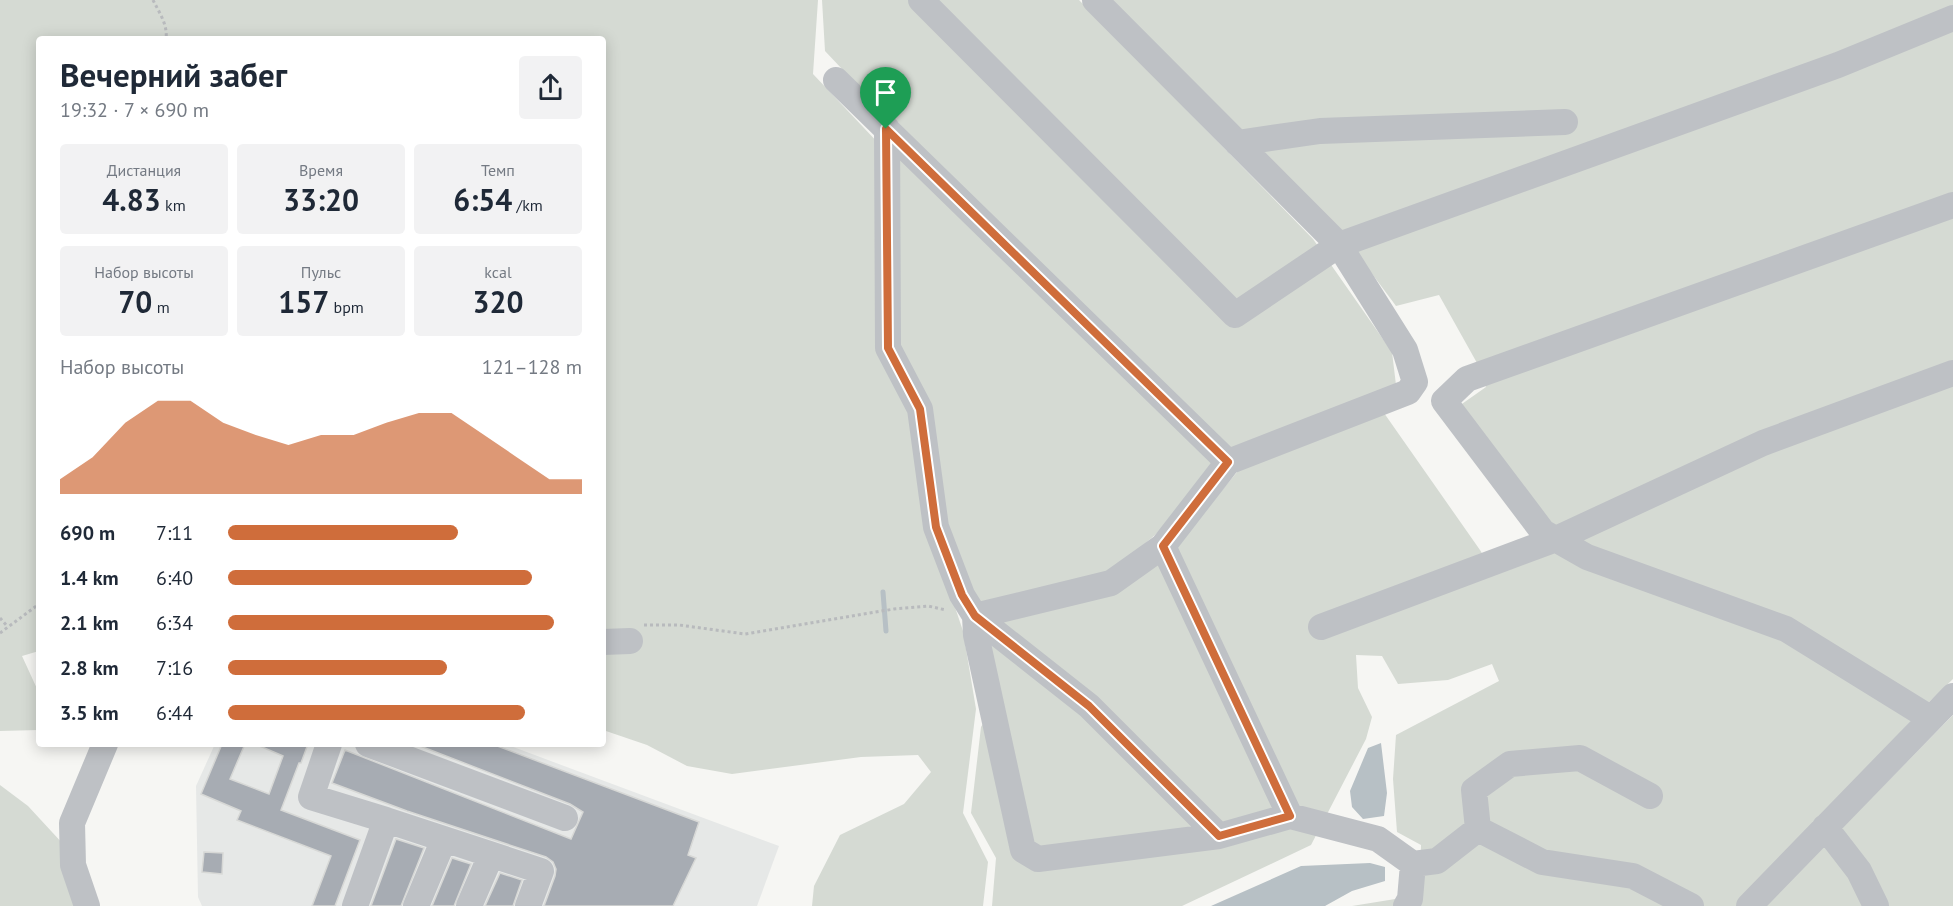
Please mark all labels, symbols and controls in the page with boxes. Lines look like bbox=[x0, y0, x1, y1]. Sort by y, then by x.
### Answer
text: Вечерний забег bbox=[60, 53, 287, 96]
button: share bbox=[519, 56, 582, 119]
pin bbox=[860, 67, 911, 129]
icon: arrive bbox=[869, 76, 902, 109]
text: 19:32 · 7 × 690 m bbox=[60, 97, 209, 123]
text: Дистанция bbox=[107, 160, 181, 180]
text: Время bbox=[299, 160, 343, 180]
text: Темп bbox=[481, 160, 515, 180]
text: 4.83 bbox=[102, 180, 161, 219]
text: 33:20 bbox=[283, 180, 359, 219]
text: 6:54 bbox=[453, 180, 512, 219]
text: km bbox=[161, 195, 186, 215]
text: /km bbox=[512, 195, 543, 215]
text: Набор высоты bbox=[94, 262, 194, 282]
text: Пульс bbox=[301, 262, 341, 282]
text: kcal bbox=[484, 262, 512, 282]
text: 70 bbox=[118, 282, 152, 321]
text: 157 bbox=[278, 282, 329, 321]
text: 320 bbox=[472, 282, 524, 321]
text: m bbox=[152, 297, 170, 317]
text: bpm bbox=[329, 297, 364, 317]
text: Набор высоты bbox=[60, 354, 184, 380]
text: 121–128 m bbox=[482, 354, 582, 380]
text: 690 m bbox=[60, 520, 115, 546]
text: 7:11 bbox=[156, 520, 193, 546]
text: 1.4 km bbox=[60, 565, 119, 591]
text: 6:40 bbox=[156, 565, 193, 591]
text: 2.1 km bbox=[60, 610, 119, 636]
text: 6:34 bbox=[156, 610, 193, 636]
text: 2.8 km bbox=[60, 655, 119, 681]
text: 7:16 bbox=[156, 655, 193, 681]
text: 3.5 km bbox=[60, 700, 119, 726]
text: 6:44 bbox=[156, 700, 193, 726]

